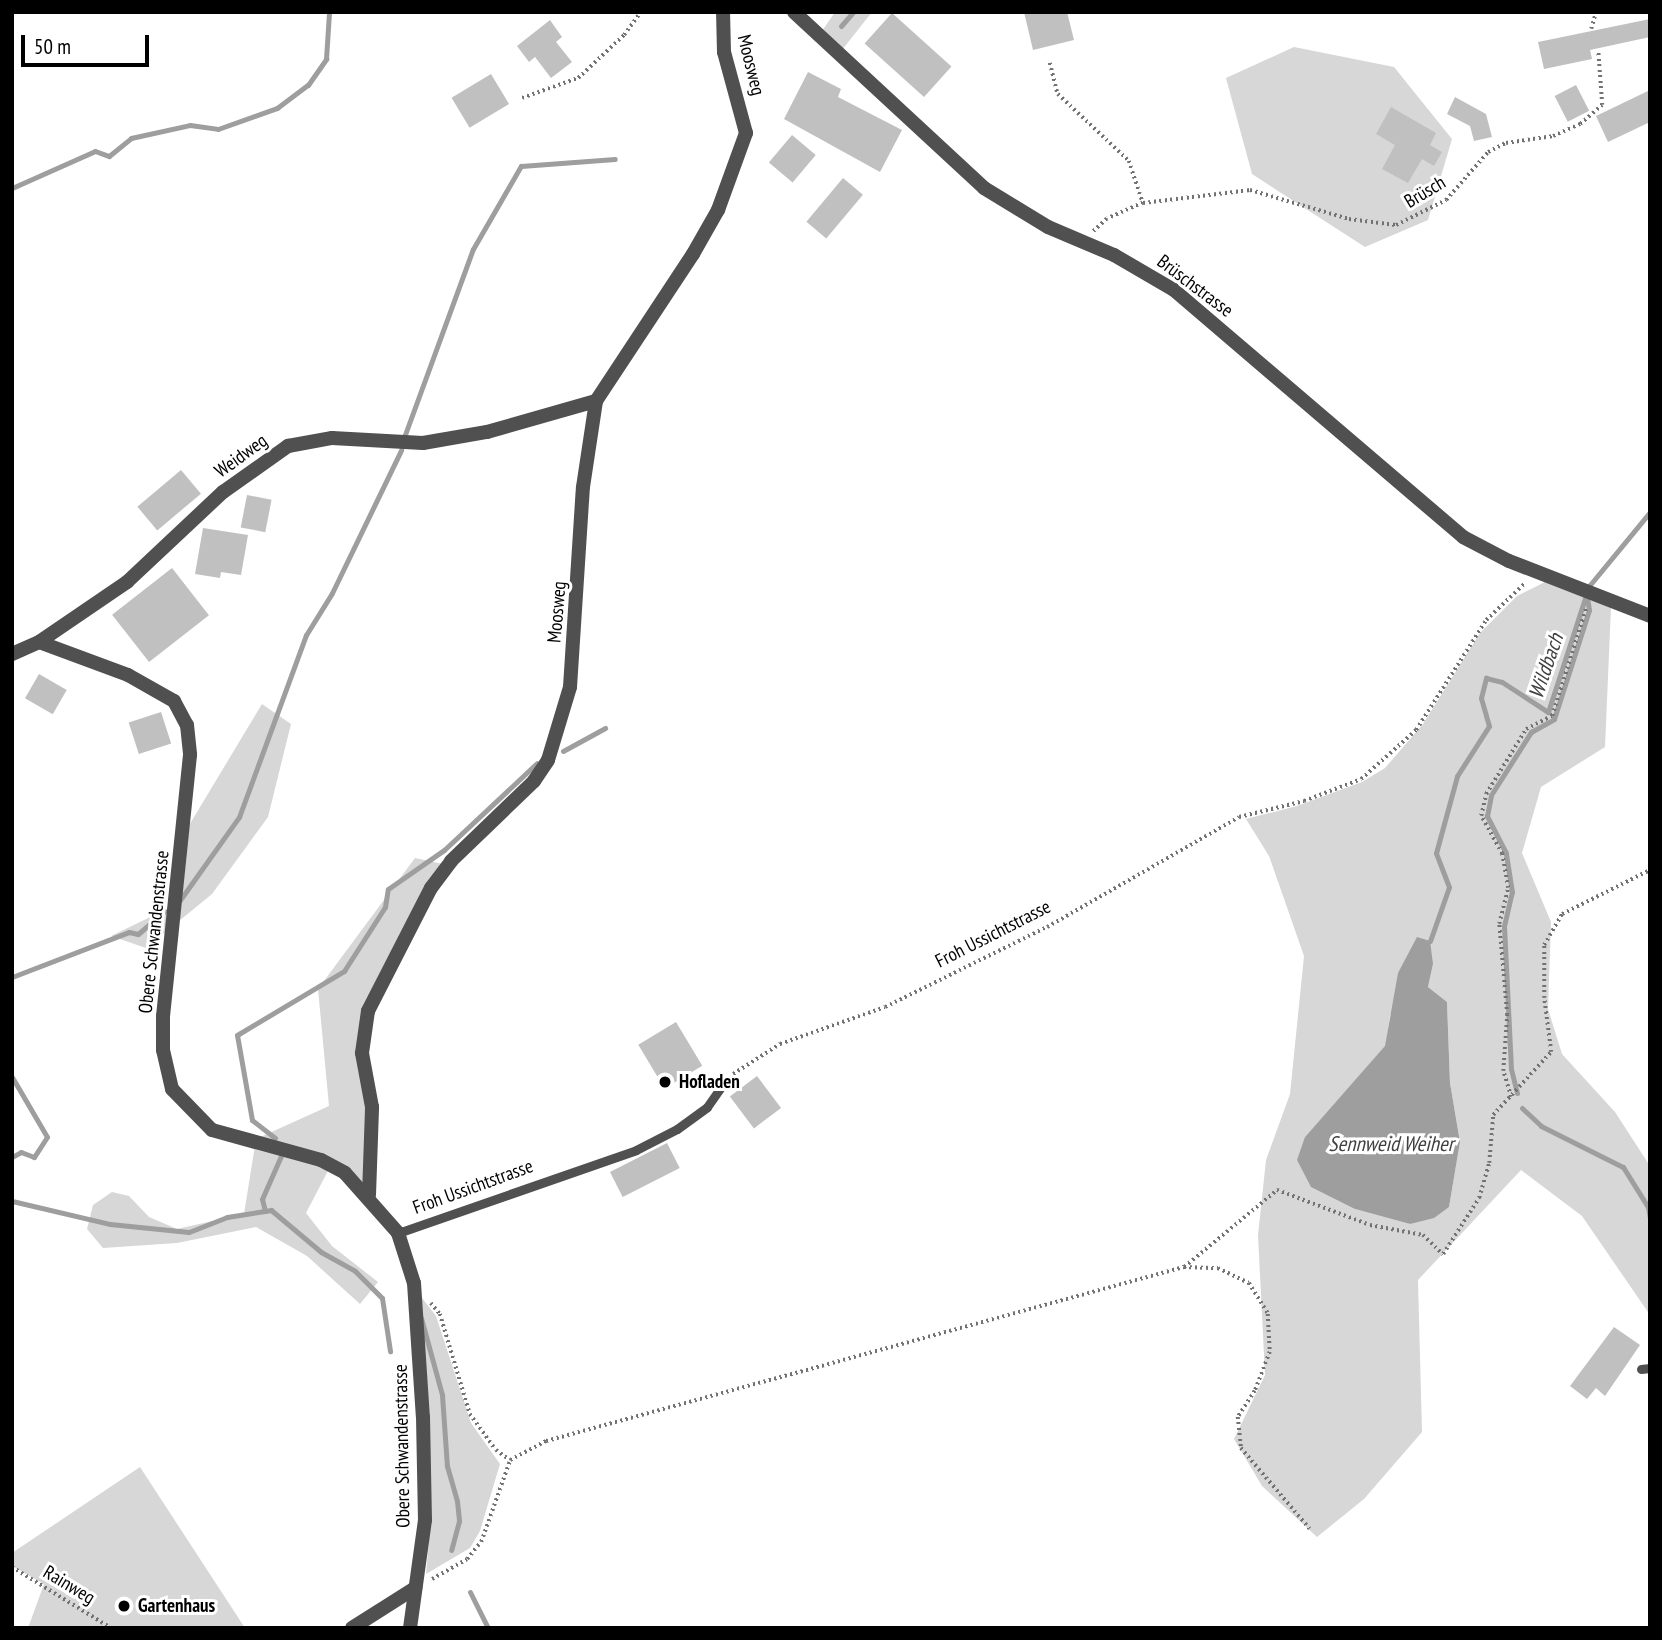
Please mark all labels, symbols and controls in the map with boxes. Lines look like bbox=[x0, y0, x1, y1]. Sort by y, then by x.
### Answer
scale bar bbox=[24, 21, 152, 65]
street label: Moosweg bbox=[732, 32, 770, 98]
text: 50 m bbox=[34, 33, 71, 60]
street label: Brüsch bbox=[1400, 171, 1450, 213]
street label: Brüschstrasse bbox=[1153, 250, 1237, 322]
street label: Weidweg bbox=[210, 429, 272, 483]
street label: Moosweg bbox=[543, 580, 571, 644]
water label: Wildbach bbox=[1523, 630, 1569, 702]
street label: Obere Schwandenstrasse bbox=[134, 849, 174, 1015]
street label: Froh Ussichtstrasse bbox=[932, 895, 1054, 973]
place label: Hofladen bbox=[679, 1071, 740, 1093]
marker: Hofladen bbox=[657, 1074, 673, 1090]
water label: Sennweid Weiher bbox=[1328, 1131, 1454, 1157]
street label: Froh Ussichtstrasse bbox=[410, 1155, 536, 1219]
street label: Obere Schwandenstrasse bbox=[389, 1364, 415, 1528]
street label: Rainweg bbox=[39, 1561, 99, 1609]
place label: Gartenhaus bbox=[138, 1595, 215, 1617]
marker: Gartenhaus bbox=[116, 1598, 132, 1614]

